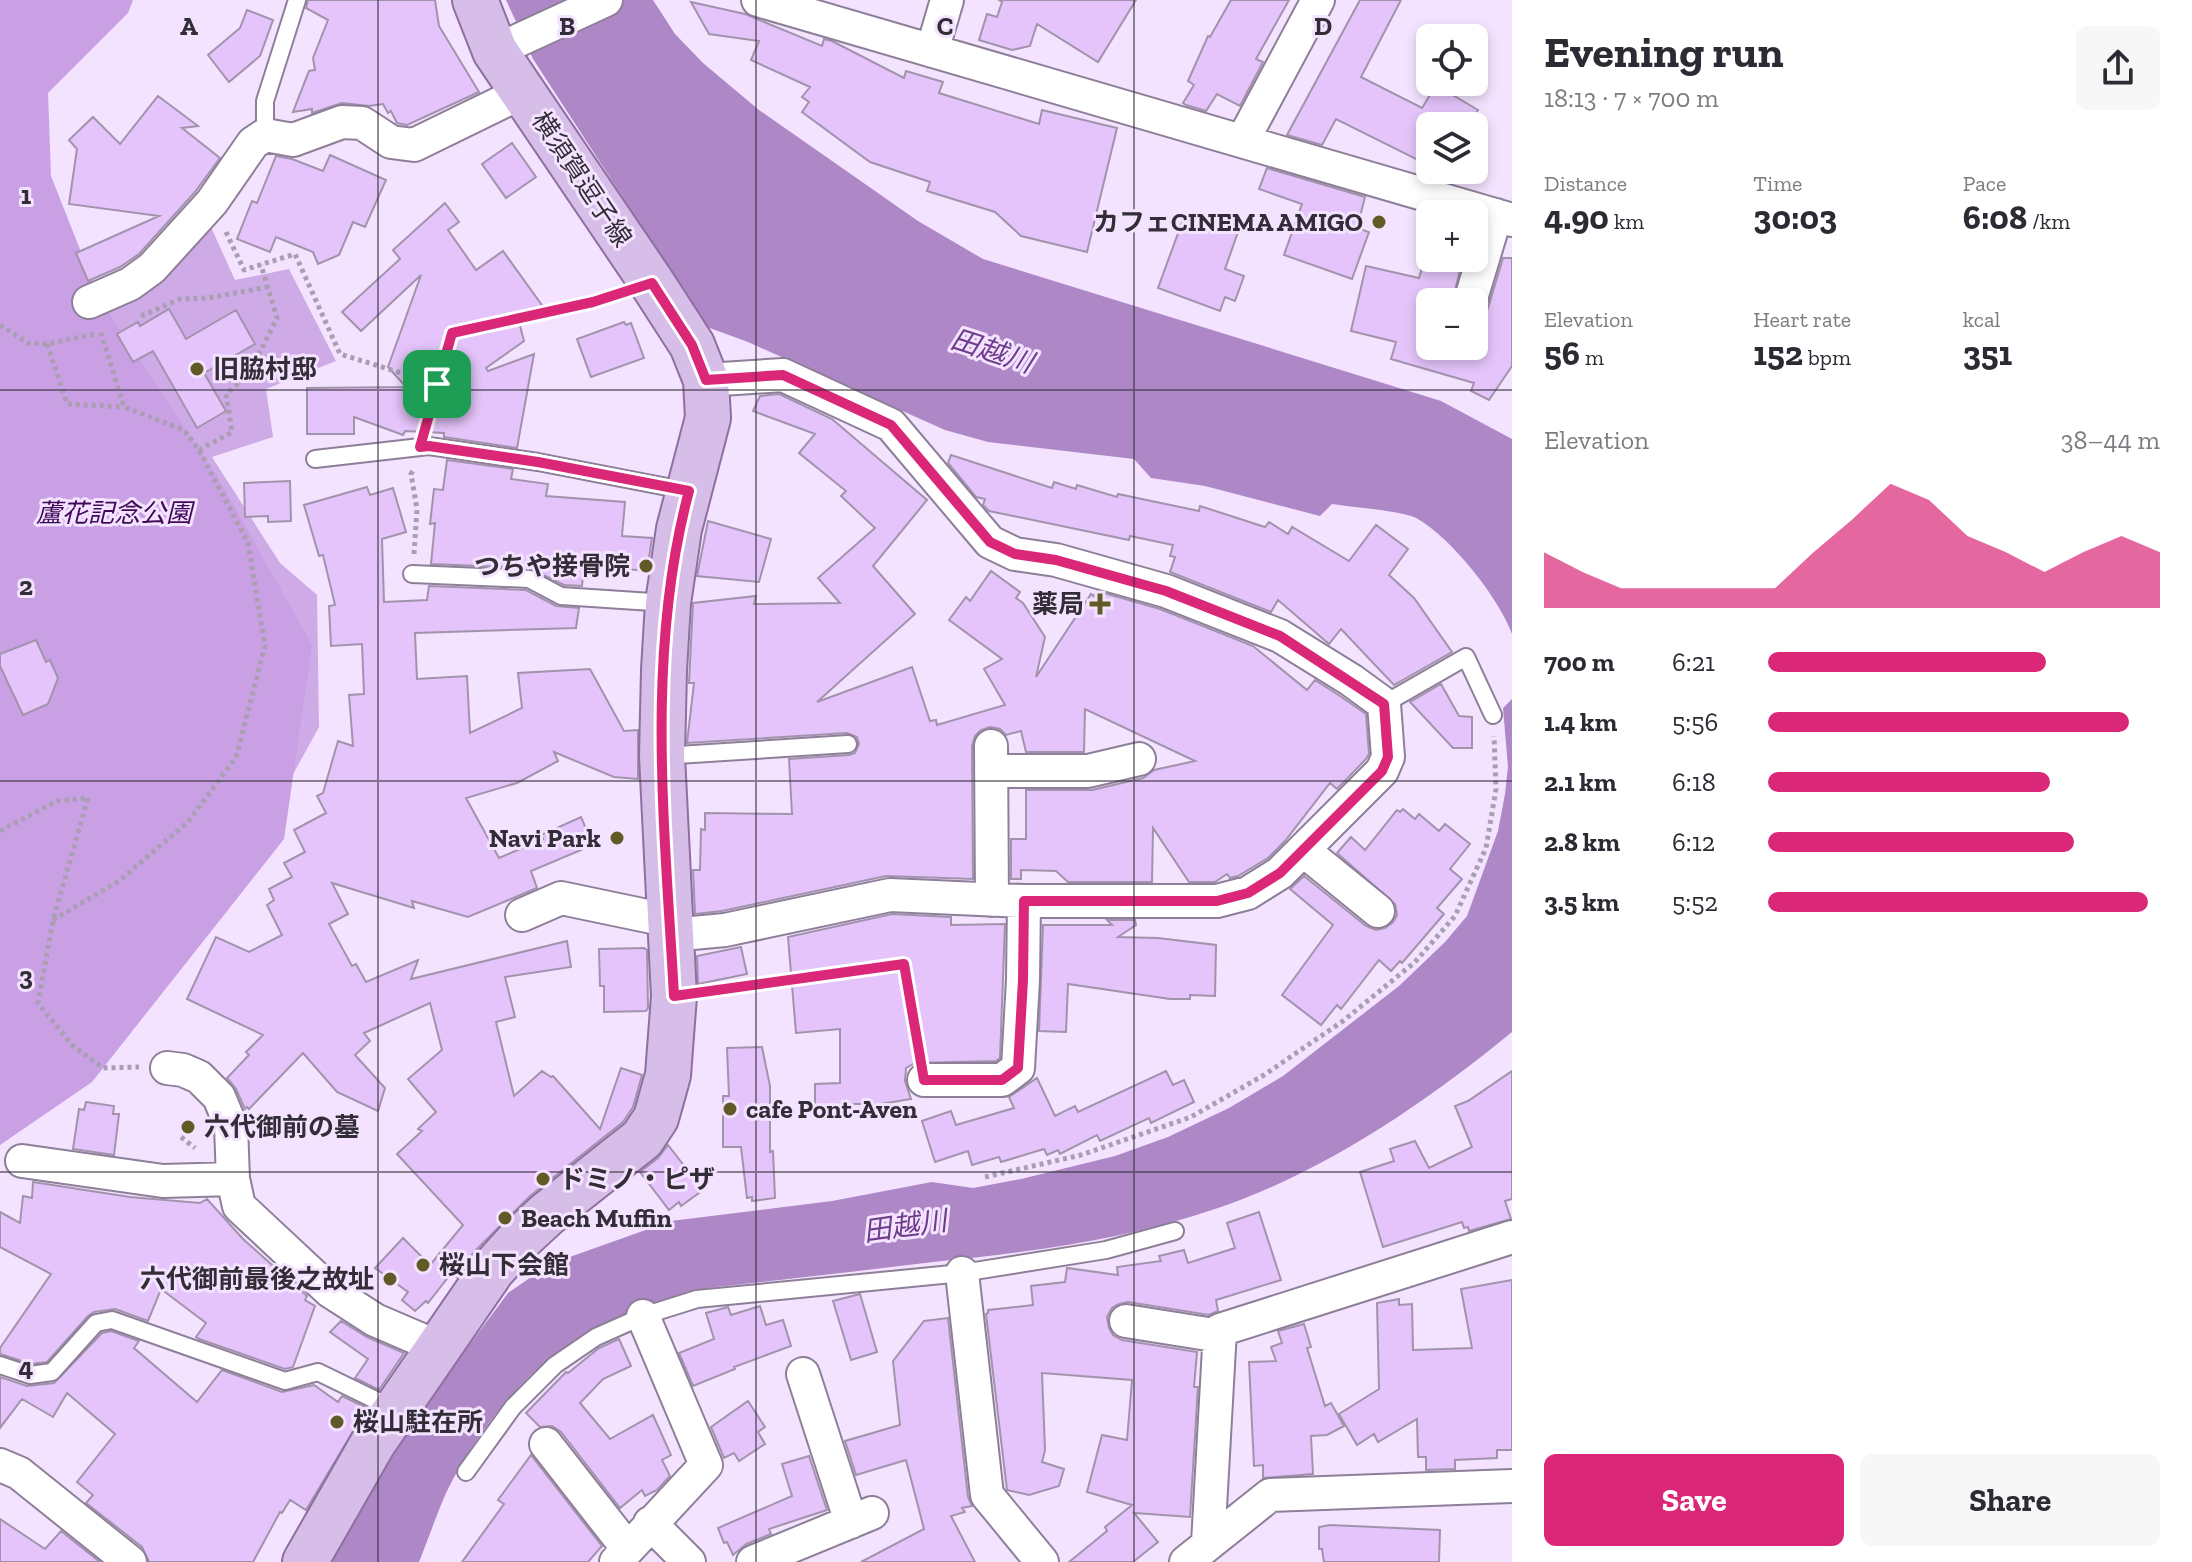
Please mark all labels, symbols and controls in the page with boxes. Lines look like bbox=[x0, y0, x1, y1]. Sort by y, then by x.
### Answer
text: A bbox=[180, 10, 198, 42]
text: B bbox=[559, 10, 575, 42]
text: C bbox=[937, 10, 953, 42]
text: D bbox=[1314, 10, 1332, 42]
map controls bbox=[1416, 24, 1488, 360]
button: locate bbox=[1416, 24, 1488, 96]
text: Evening run bbox=[1544, 25, 1784, 78]
button: share bbox=[2076, 26, 2160, 110]
text: 18:13 · 7 × 700 m bbox=[1544, 82, 1719, 114]
street label: 横須賀逗子線 bbox=[525, 105, 639, 253]
button: layers bbox=[1416, 112, 1488, 184]
text: Distance bbox=[1544, 170, 1627, 197]
text: Time bbox=[1753, 170, 1802, 197]
text: Pace bbox=[1963, 170, 2006, 197]
text: 1 bbox=[21, 179, 32, 211]
text: 4.90 bbox=[1544, 197, 1609, 238]
text: 30:03 bbox=[1753, 197, 1837, 238]
text: 6:08 bbox=[1963, 197, 2027, 238]
button: + bbox=[1416, 200, 1488, 272]
place label: カフェCINEMA AMIGO bbox=[1093, 206, 1363, 238]
text: km bbox=[1609, 208, 1644, 235]
text: /km bbox=[2027, 208, 2070, 235]
marker: カフェCINEMA AMIGO bbox=[1370, 213, 1388, 231]
button: − bbox=[1416, 288, 1488, 360]
text: Elevation bbox=[1544, 306, 1633, 333]
text: Heart rate bbox=[1753, 306, 1851, 333]
text: kcal bbox=[1963, 306, 2000, 333]
water label: 田越川 bbox=[947, 322, 1040, 381]
text: 56 bbox=[1544, 333, 1580, 374]
text: 152 bbox=[1753, 333, 1803, 374]
text: 351 bbox=[1963, 333, 2012, 374]
text: m bbox=[1580, 344, 1604, 371]
text: bpm bbox=[1803, 344, 1851, 371]
pin bbox=[403, 350, 471, 418]
place label: 旧脇村邸 bbox=[213, 353, 317, 385]
marker: 旧脇村邸 bbox=[188, 360, 206, 378]
icon: arrive bbox=[415, 362, 459, 406]
text: Elevation bbox=[1544, 424, 1649, 456]
text: 38–44 m bbox=[2061, 424, 2160, 456]
park label: 蘆花記念公園 bbox=[36, 497, 196, 529]
place label: つちや接骨院 bbox=[474, 550, 630, 582]
marker: つちや接骨院 bbox=[637, 557, 655, 575]
text: 2 bbox=[19, 570, 33, 602]
place label: 薬局 bbox=[1032, 588, 1084, 620]
marker: 薬局 bbox=[1091, 595, 1109, 613]
text: 700 m bbox=[1544, 646, 1614, 678]
text: 6:21 bbox=[1672, 646, 1715, 678]
text: 1.4 km bbox=[1544, 706, 1617, 738]
text: 5:56 bbox=[1672, 706, 1718, 738]
text: 2.1 km bbox=[1544, 766, 1616, 798]
text: 6:18 bbox=[1672, 766, 1716, 798]
place label: Navi Park bbox=[489, 822, 602, 854]
text: 2.8 km bbox=[1544, 826, 1620, 858]
text: 6:12 bbox=[1672, 826, 1715, 858]
marker: Navi Park bbox=[608, 829, 626, 847]
text: 3.5 km bbox=[1544, 886, 1619, 918]
text: 5:52 bbox=[1672, 886, 1718, 918]
text: 3 bbox=[19, 960, 33, 992]
place label: cafe Pont-Aven bbox=[746, 1093, 918, 1125]
marker: cafe Pont-Aven bbox=[721, 1100, 739, 1118]
place label: 六代御前の墓 bbox=[204, 1111, 360, 1143]
marker: 六代御前の墓 bbox=[179, 1118, 197, 1136]
place label: ドミノ・ピザ bbox=[559, 1163, 715, 1195]
marker: ドミノ・ピザ bbox=[534, 1170, 552, 1188]
place label: Beach Muffin bbox=[521, 1202, 673, 1234]
water label: 田越川 bbox=[861, 1203, 952, 1248]
marker: Beach Muffin bbox=[496, 1209, 514, 1227]
place label: 桜山下会館 bbox=[439, 1249, 569, 1281]
marker: 桜山下会館 bbox=[414, 1256, 432, 1274]
place label: 六代御前最後之故址 bbox=[140, 1263, 374, 1295]
marker: 六代御前最後之故址 bbox=[381, 1270, 399, 1288]
text: 4 bbox=[19, 1351, 34, 1383]
place label: 桜山駐在所 bbox=[353, 1406, 483, 1438]
marker: 桜山駐在所 bbox=[328, 1413, 346, 1431]
button: Save bbox=[1544, 1454, 1844, 1546]
button: Share bbox=[1860, 1454, 2160, 1546]

